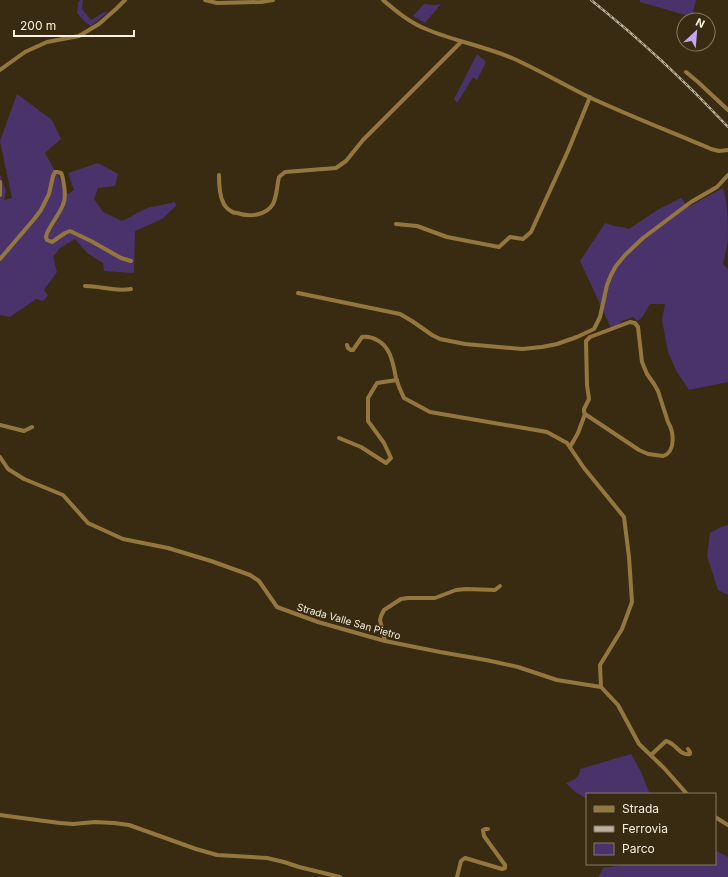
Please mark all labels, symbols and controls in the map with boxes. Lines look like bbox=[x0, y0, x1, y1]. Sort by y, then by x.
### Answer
scale bar bbox=[14, 12, 134, 38]
north arrow bbox=[676, 12, 716, 52]
text: N bbox=[694, 15, 707, 31]
text: 200 m bbox=[20, 18, 56, 33]
street label: Strada Valle San Pietro bbox=[296, 600, 402, 642]
legend bbox=[586, 793, 716, 865]
text: Strada bbox=[622, 801, 659, 816]
text: Ferrovia bbox=[622, 821, 668, 836]
text: Parco bbox=[622, 841, 655, 856]

